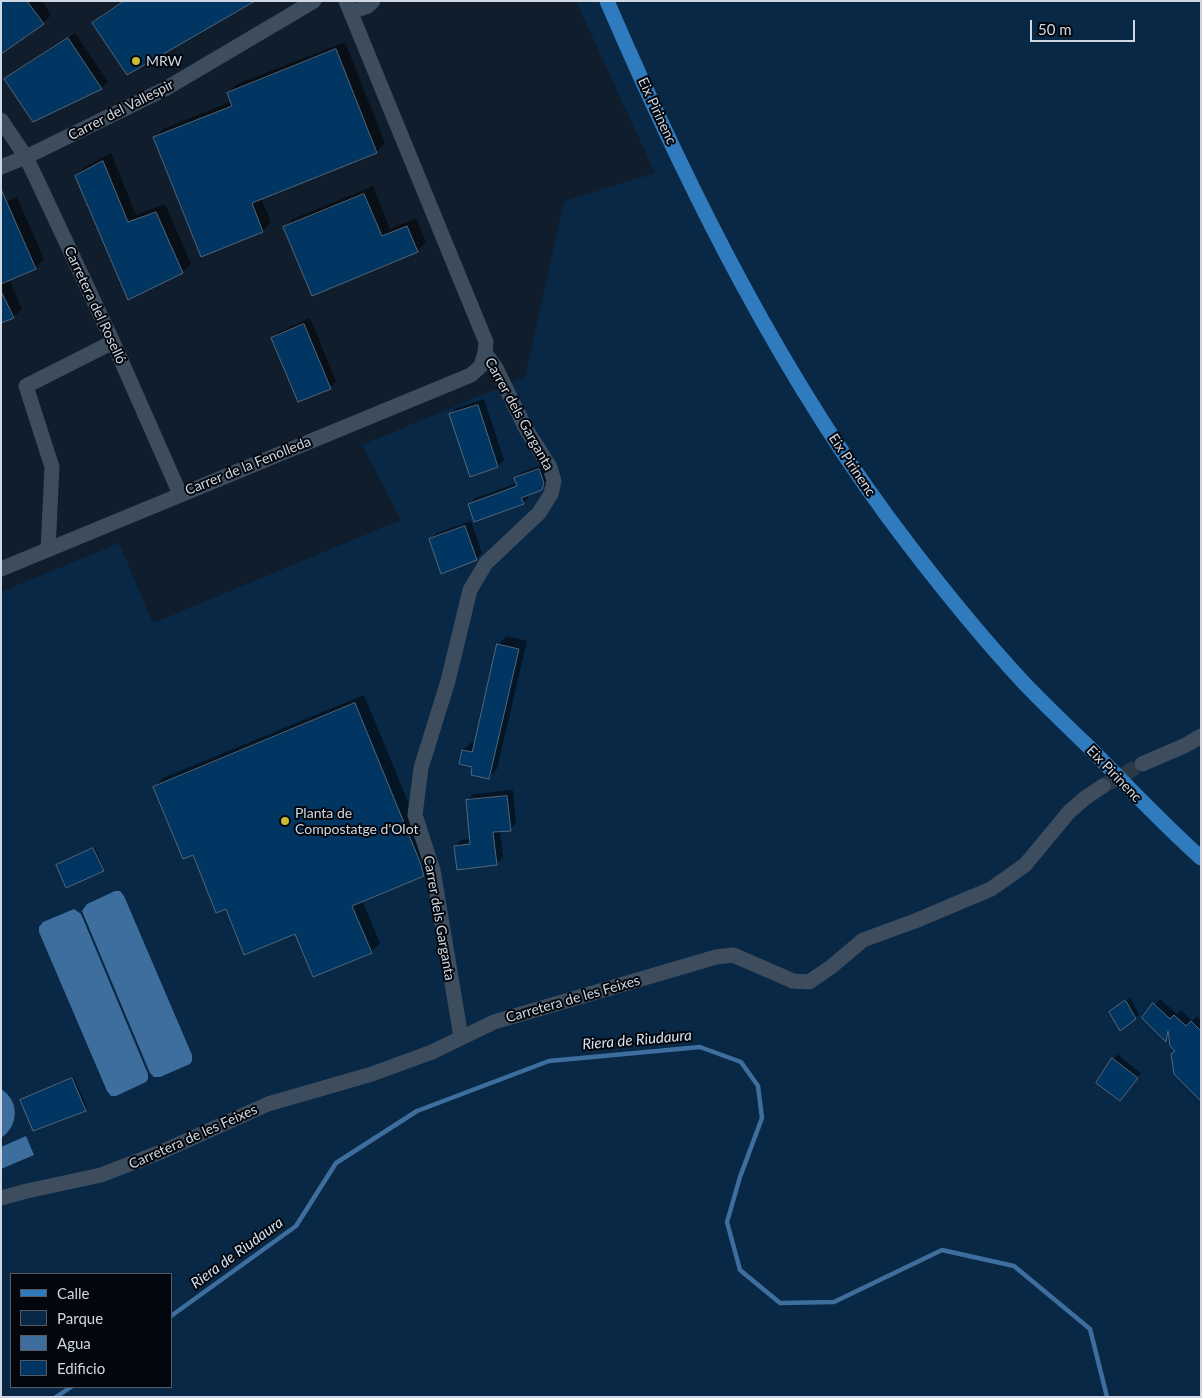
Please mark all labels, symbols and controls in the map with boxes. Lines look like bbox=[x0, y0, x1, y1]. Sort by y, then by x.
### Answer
scale bar bbox=[1032, 10, 1137, 42]
text: 50 m bbox=[1038, 20, 1072, 38]
place label: MRW bbox=[146, 53, 182, 69]
marker: MRW bbox=[130, 55, 142, 67]
street label: Eix Pirinenc bbox=[634, 75, 680, 147]
street label: Carrer del Vallespir bbox=[65, 76, 177, 144]
street label: Carretera del Roselló bbox=[60, 244, 130, 366]
street label: Carrer dels Garganta bbox=[481, 355, 557, 473]
street label: Eix Pirinenc bbox=[825, 431, 879, 499]
street label: Carrer de la Fenolleda bbox=[183, 433, 313, 499]
street label: Eix Pirinenc bbox=[1083, 742, 1145, 806]
place label: Planta de Compostatge d'Olot bbox=[295, 805, 418, 838]
marker: Planta de Compostatge d'Olot bbox=[279, 815, 291, 827]
street label: Carrer dels Garganta bbox=[420, 854, 458, 982]
street label: Carretera de les Feixes bbox=[504, 972, 642, 1026]
water label: Riera de Riudaura bbox=[582, 1026, 692, 1054]
street label: Carretera de les Feixes bbox=[126, 1101, 260, 1173]
water label: Riera de Riudaura bbox=[187, 1213, 287, 1293]
legend bbox=[10, 1273, 172, 1388]
text: Calle bbox=[57, 1284, 89, 1302]
text: Parque bbox=[57, 1309, 103, 1327]
text: Agua bbox=[57, 1334, 91, 1352]
text: Edificio bbox=[57, 1359, 105, 1377]

